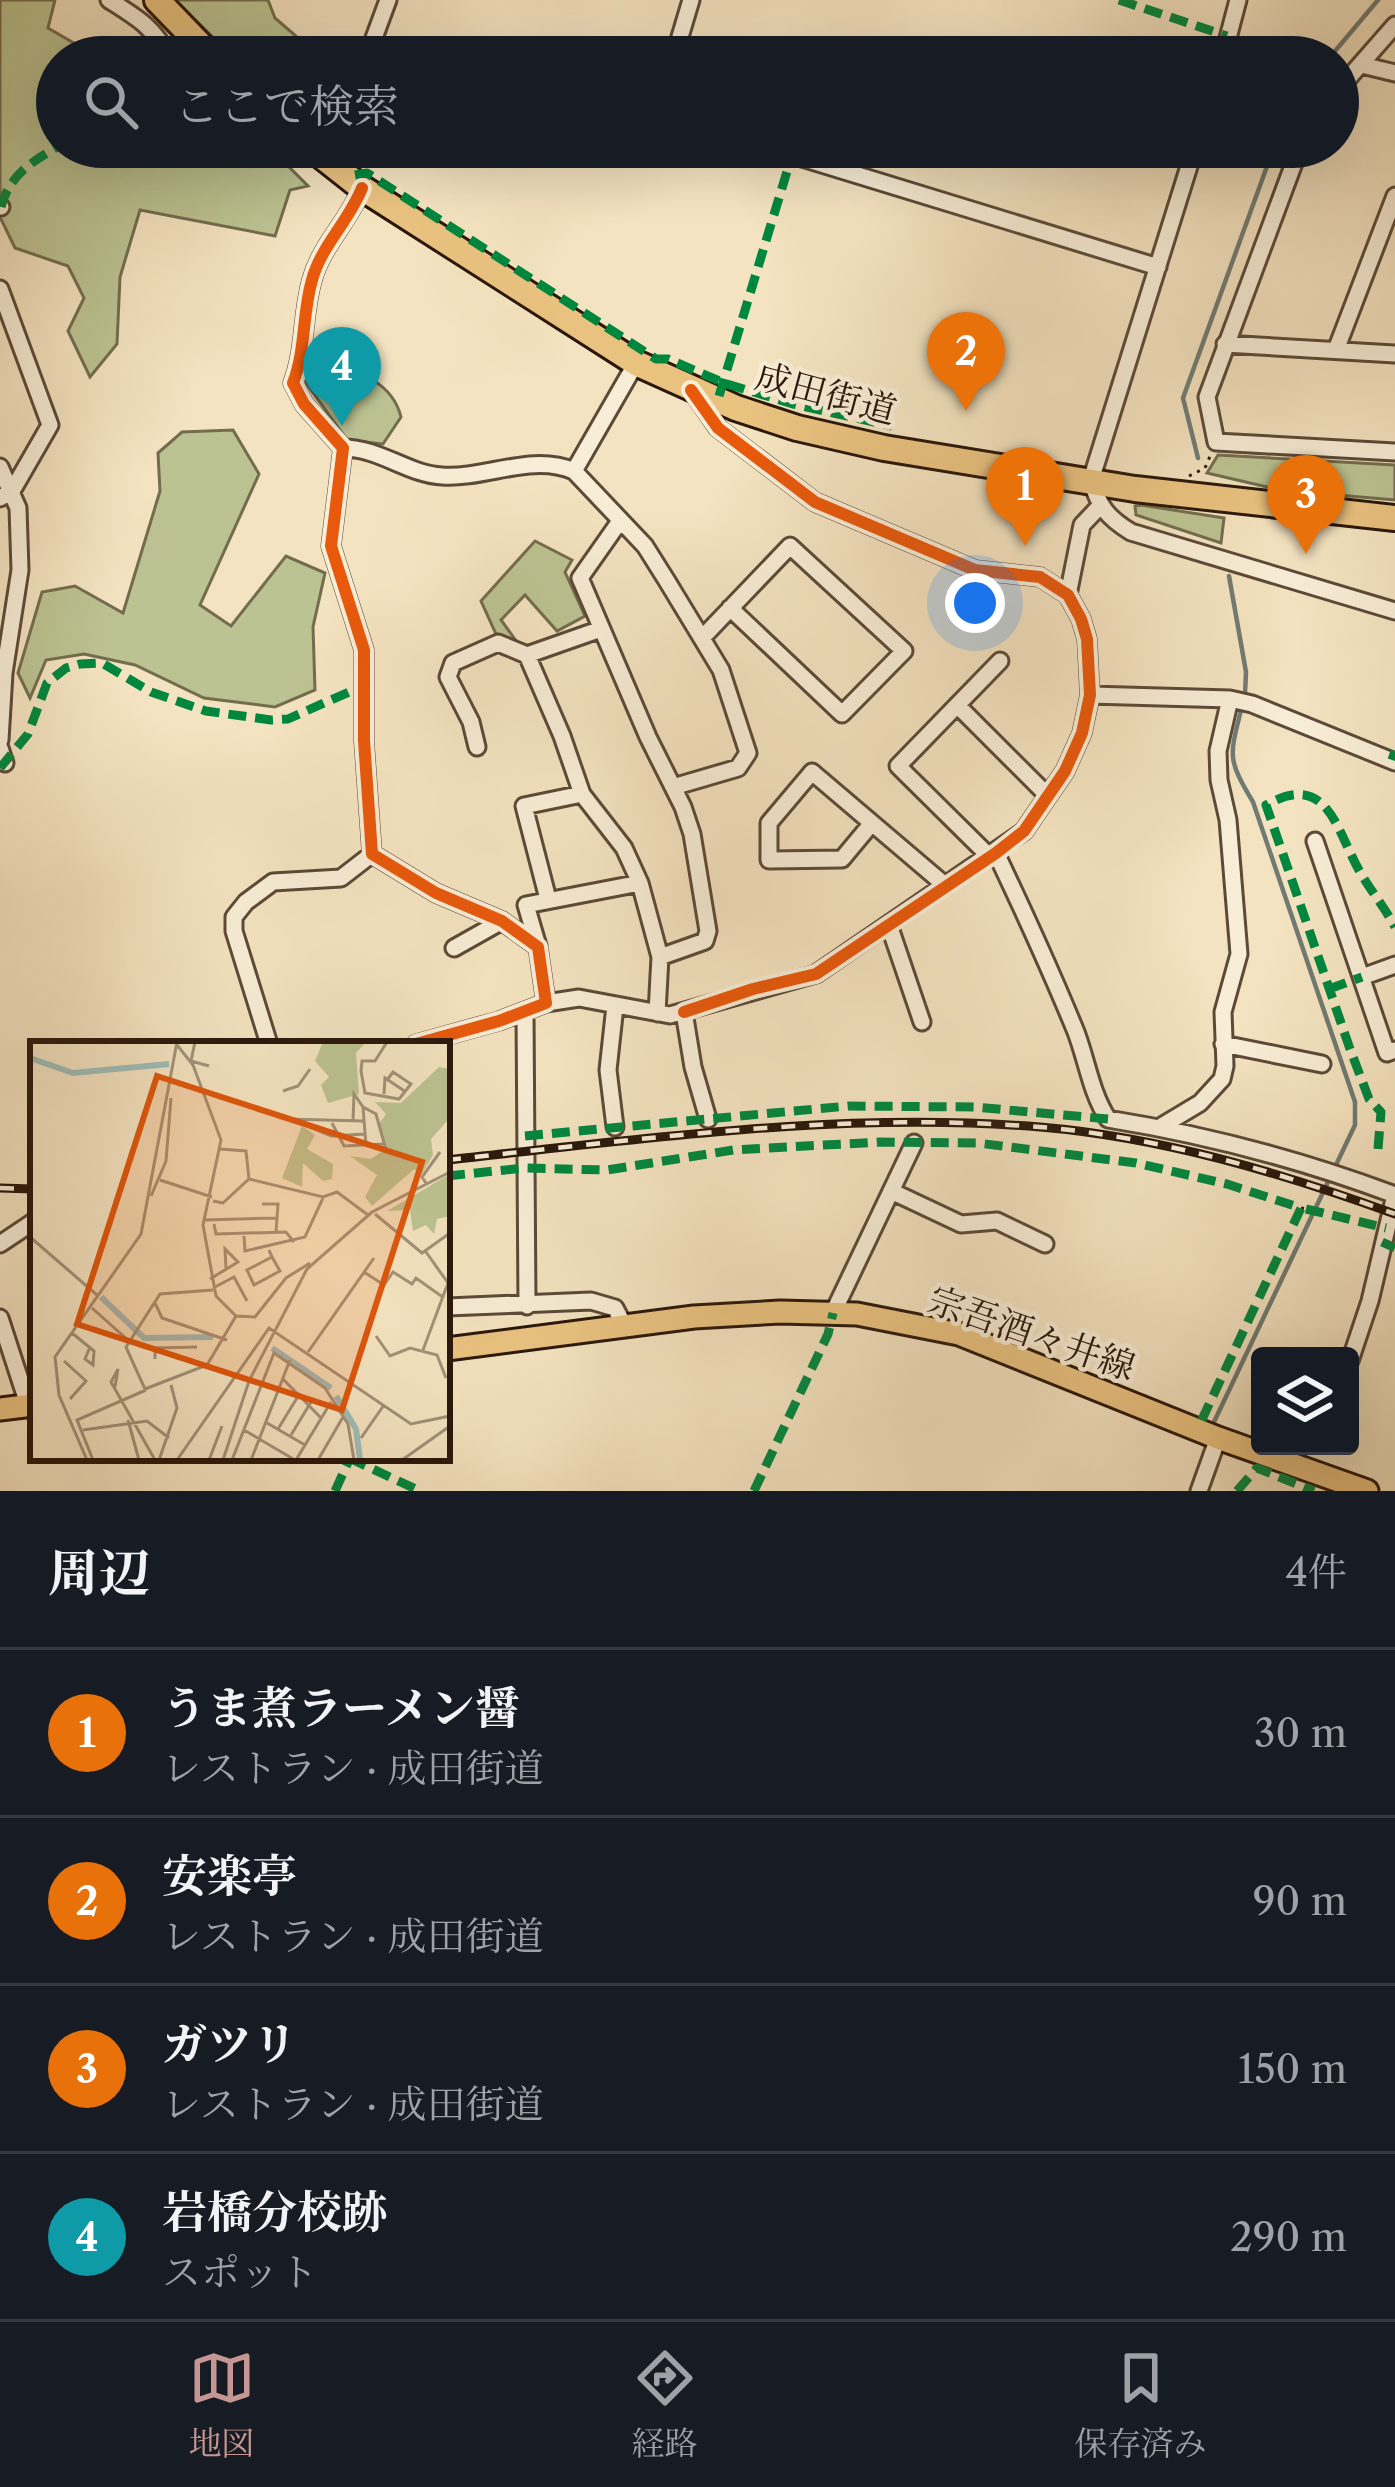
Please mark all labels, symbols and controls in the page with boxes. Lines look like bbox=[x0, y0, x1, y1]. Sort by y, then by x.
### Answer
search box bbox=[36, 36, 1359, 168]
icon: search bbox=[78, 69, 144, 135]
text: ここで検索 bbox=[174, 78, 399, 134]
pin: 2 bbox=[927, 312, 1005, 411]
pin: 4 bbox=[303, 327, 381, 426]
street label: 成田街道 bbox=[751, 353, 901, 433]
pin: 1 bbox=[986, 447, 1064, 546]
pin: 3 bbox=[1267, 455, 1345, 554]
your location bbox=[945, 573, 1005, 633]
inset map bbox=[30, 1041, 450, 1461]
street label: 宗吾酒々井線 bbox=[923, 1277, 1141, 1389]
map controls bbox=[1251, 1347, 1359, 1455]
button: layers bbox=[1251, 1347, 1359, 1455]
text: 周辺 bbox=[48, 1542, 150, 1604]
text: 4件 bbox=[1285, 1548, 1347, 1596]
text: うま煮ラーメン醤 bbox=[162, 1680, 520, 1736]
text: 1 bbox=[78, 1709, 96, 1757]
text: 30 m bbox=[1254, 1709, 1347, 1757]
text: レストラン · 成田街道 bbox=[162, 1744, 544, 1792]
text: 安楽亭 bbox=[162, 1848, 297, 1904]
text: 2 bbox=[75, 1877, 99, 1925]
text: 90 m bbox=[1253, 1877, 1347, 1925]
text: レストラン · 成田街道 bbox=[162, 1912, 544, 1960]
text: ガツリ bbox=[162, 2016, 297, 2072]
text: 3 bbox=[76, 2045, 98, 2093]
text: 150 m bbox=[1238, 2045, 1347, 2093]
text: レストラン · 成田街道 bbox=[162, 2080, 544, 2128]
text: 岩橋分校跡 bbox=[162, 2184, 387, 2240]
text: 4 bbox=[75, 2213, 99, 2261]
text: 290 m bbox=[1230, 2213, 1347, 2261]
text: スポット bbox=[162, 2248, 318, 2296]
tab: 地図 bbox=[189, 2345, 255, 2464]
tab: 経路 bbox=[632, 2345, 698, 2464]
tab: 保存済み bbox=[1075, 2345, 1207, 2464]

